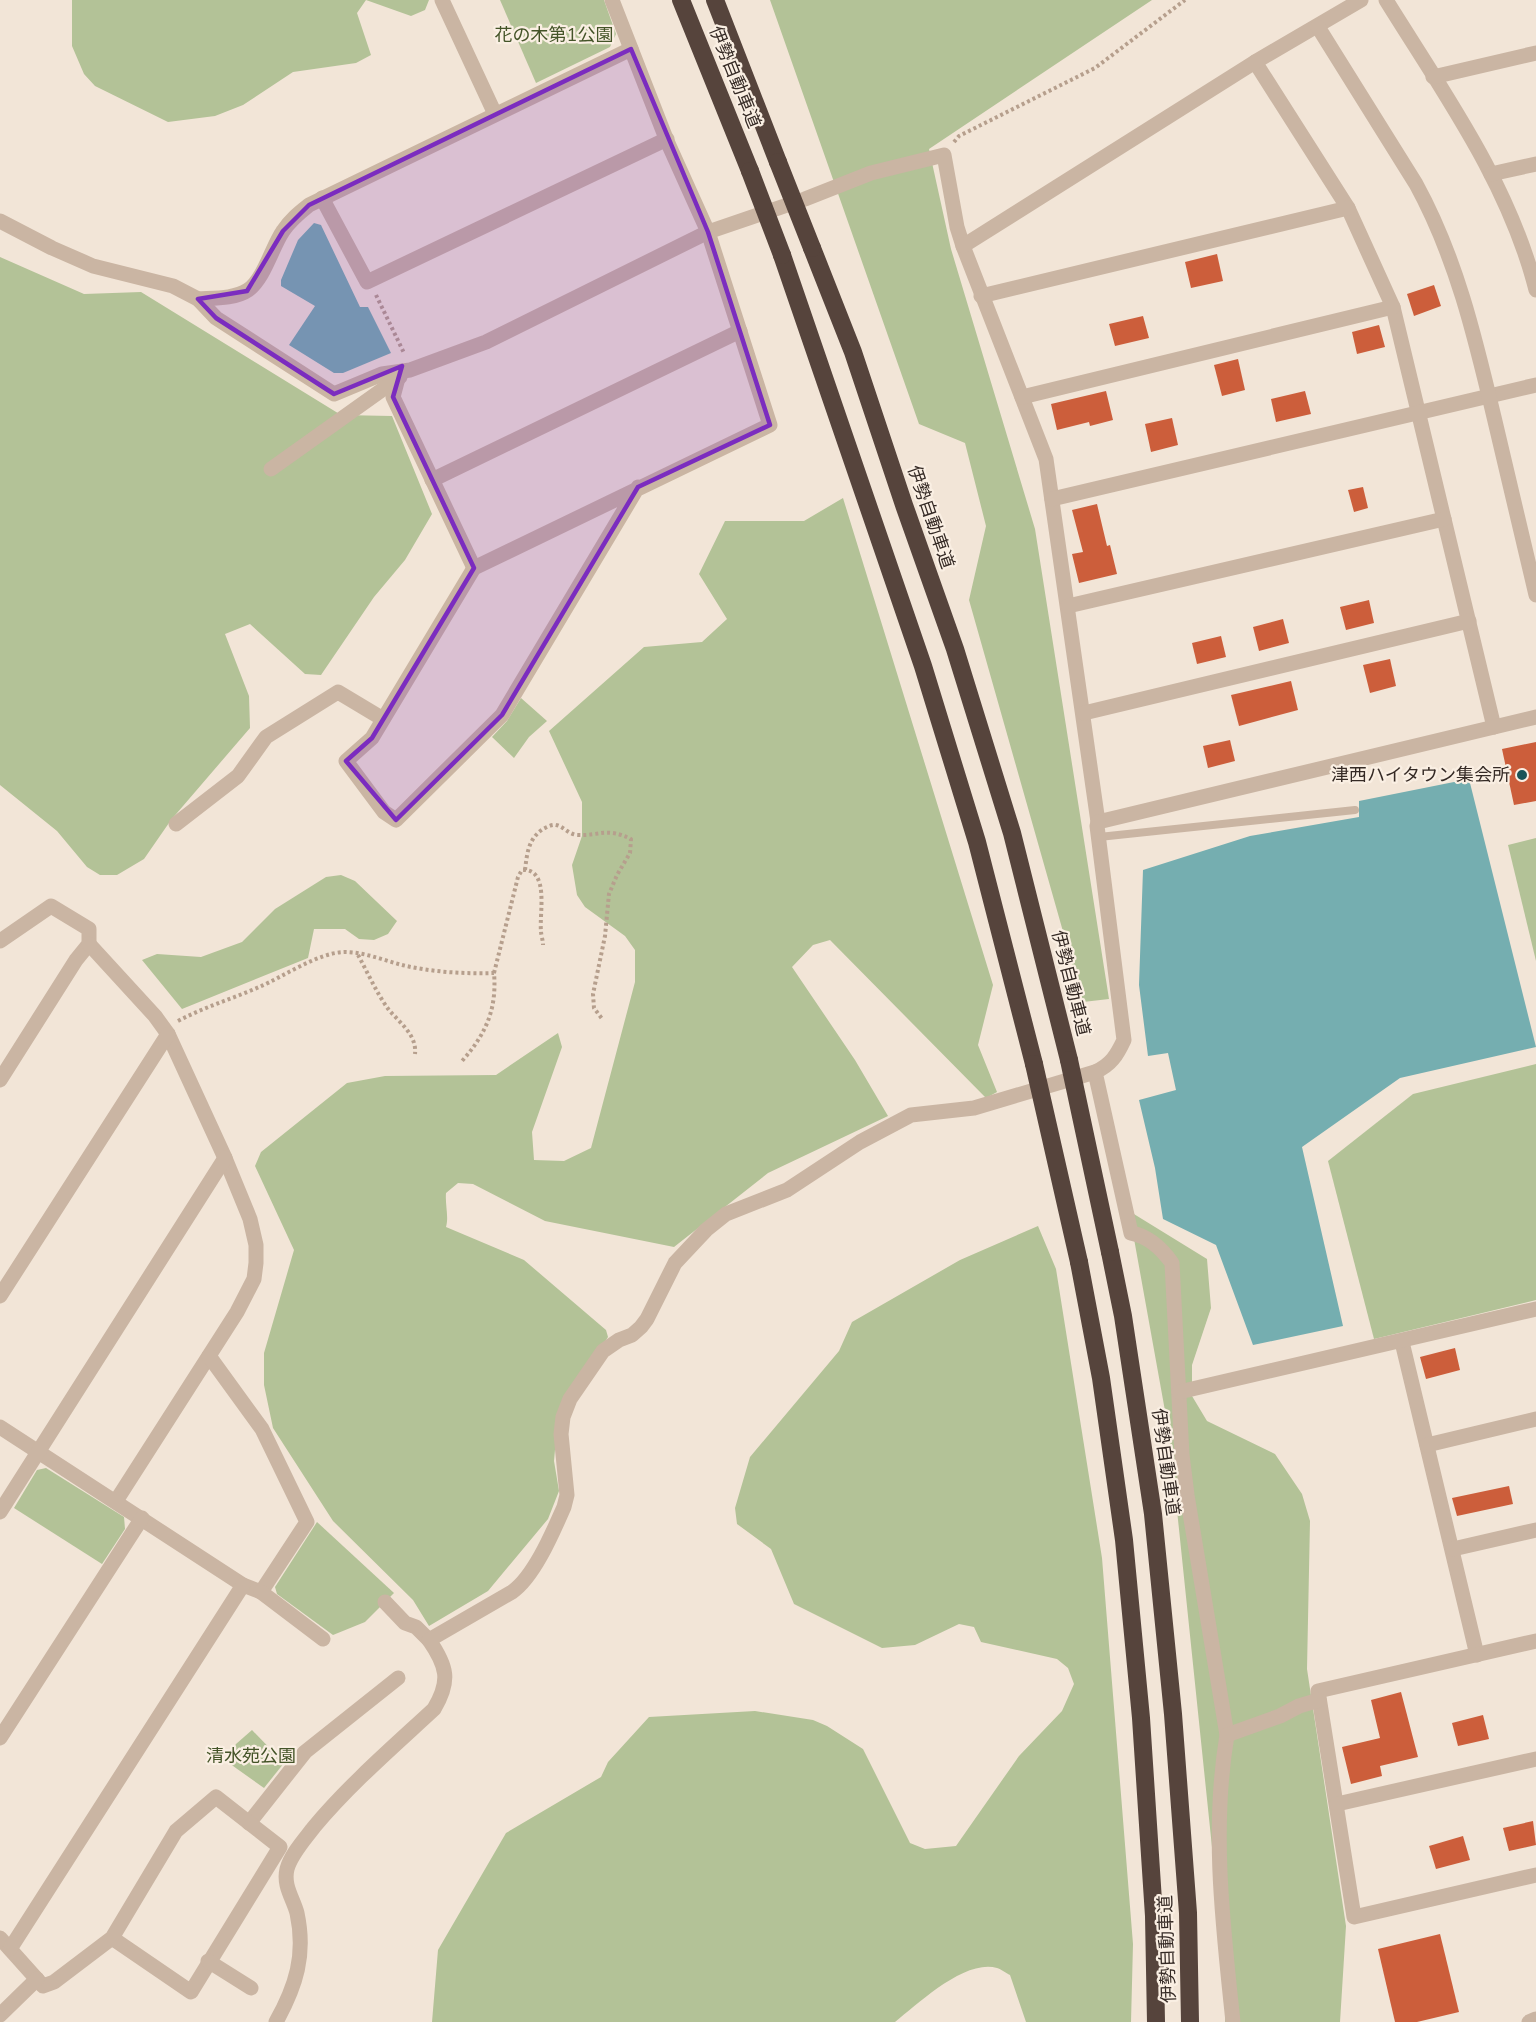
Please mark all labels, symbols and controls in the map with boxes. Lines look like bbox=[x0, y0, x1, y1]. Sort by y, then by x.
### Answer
street label: 伊勢自動車道 bbox=[704, 22, 766, 132]
park label: 花の木第1公園 bbox=[495, 23, 613, 47]
street label: 伊勢自動車道 bbox=[902, 462, 960, 572]
place label: 津西ハイタウン集会所 bbox=[1331, 763, 1510, 787]
marker: 津西ハイタウン集会所 bbox=[1515, 768, 1529, 782]
street label: 伊勢自動車道 bbox=[1046, 928, 1096, 1038]
street label: 伊勢自動車道 bbox=[1147, 1407, 1185, 1517]
park label: 清水苑公園 bbox=[206, 1744, 296, 1768]
street label: 伊勢自動車道 bbox=[1153, 1895, 1181, 2003]

